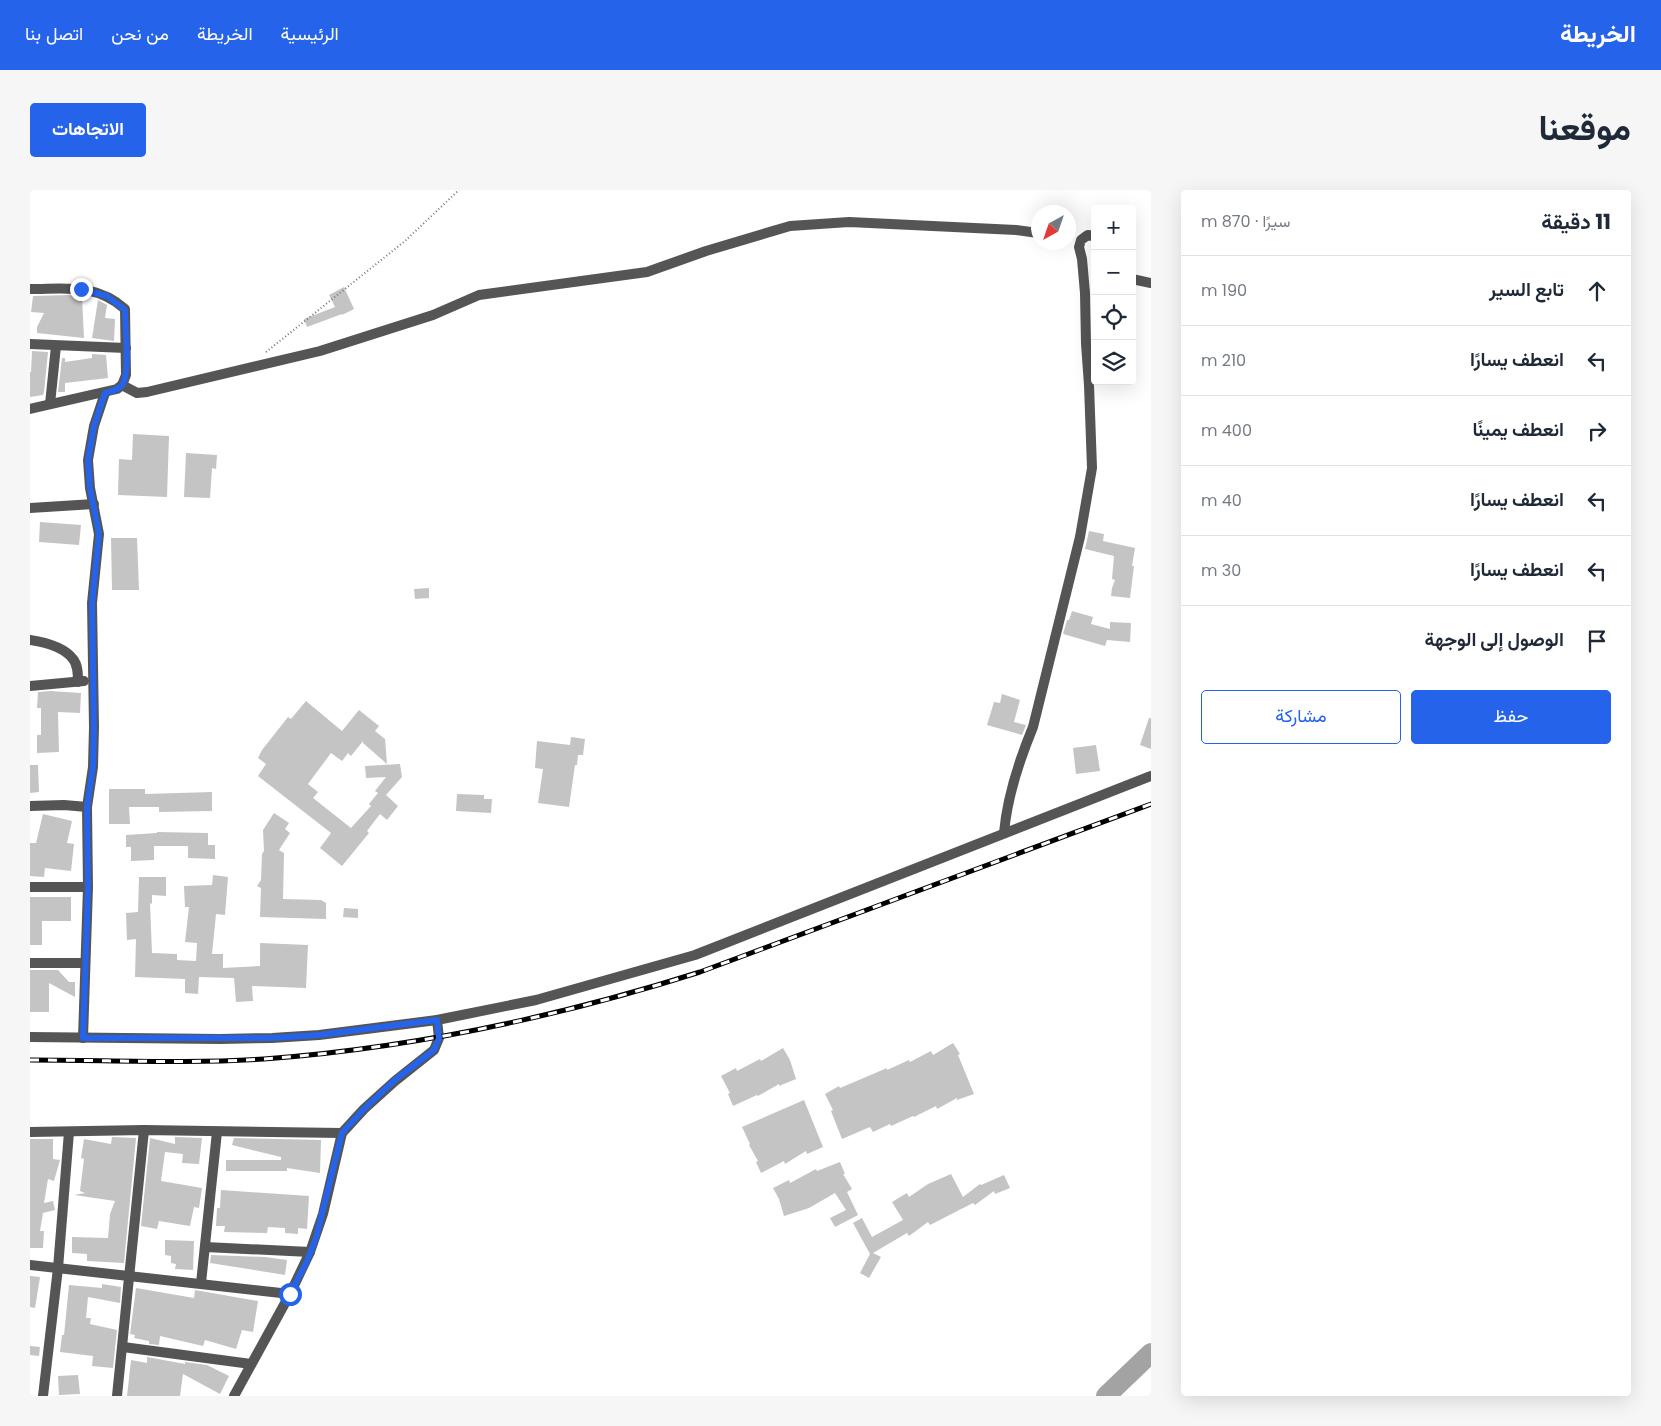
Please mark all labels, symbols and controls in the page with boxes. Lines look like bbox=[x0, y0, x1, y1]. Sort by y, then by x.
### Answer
text: الخريطة bbox=[1560, 17, 1636, 50]
text: اتصل بنا bbox=[25, 21, 83, 46]
text: من نحن bbox=[111, 21, 169, 46]
text: الخريطة bbox=[197, 21, 253, 46]
text: الرئيسية bbox=[281, 21, 339, 46]
button: الاتجاهات bbox=[30, 103, 146, 157]
text: موقعنا bbox=[1538, 103, 1631, 152]
north arrow bbox=[1031, 205, 1076, 250]
map controls bbox=[1091, 205, 1136, 385]
button: + bbox=[1091, 205, 1136, 250]
text: 11 دقيقة bbox=[1541, 207, 1611, 236]
text: سيرًا · 870 m bbox=[1201, 210, 1290, 233]
button: − bbox=[1091, 250, 1136, 295]
text: تابع السير bbox=[1489, 276, 1564, 303]
icon: ahead bbox=[1583, 277, 1611, 305]
route end bbox=[70, 278, 93, 301]
text: 190 m bbox=[1201, 279, 1247, 302]
button: locate bbox=[1091, 295, 1136, 340]
button: layers bbox=[1091, 340, 1136, 385]
text: انعطف يسارًا bbox=[1470, 346, 1564, 373]
icon: left bbox=[1583, 347, 1611, 375]
text: 210 m bbox=[1201, 349, 1246, 372]
text: انعطف يمينًا bbox=[1472, 416, 1564, 443]
icon: right bbox=[1583, 417, 1611, 445]
text: 400 m bbox=[1201, 419, 1252, 442]
text: انعطف يسارًا bbox=[1470, 486, 1564, 513]
icon: left bbox=[1583, 487, 1611, 515]
text: 40 m bbox=[1201, 489, 1242, 512]
text: انعطف يسارًا bbox=[1470, 556, 1564, 583]
icon: left bbox=[1583, 557, 1611, 585]
text: 30 m bbox=[1201, 559, 1241, 582]
text: الوصول إلى الوجهة bbox=[1425, 626, 1564, 653]
icon: arrive bbox=[1583, 627, 1611, 655]
button: مشاركة bbox=[1201, 690, 1401, 744]
button: حفظ bbox=[1411, 690, 1611, 744]
route start bbox=[279, 1283, 302, 1306]

